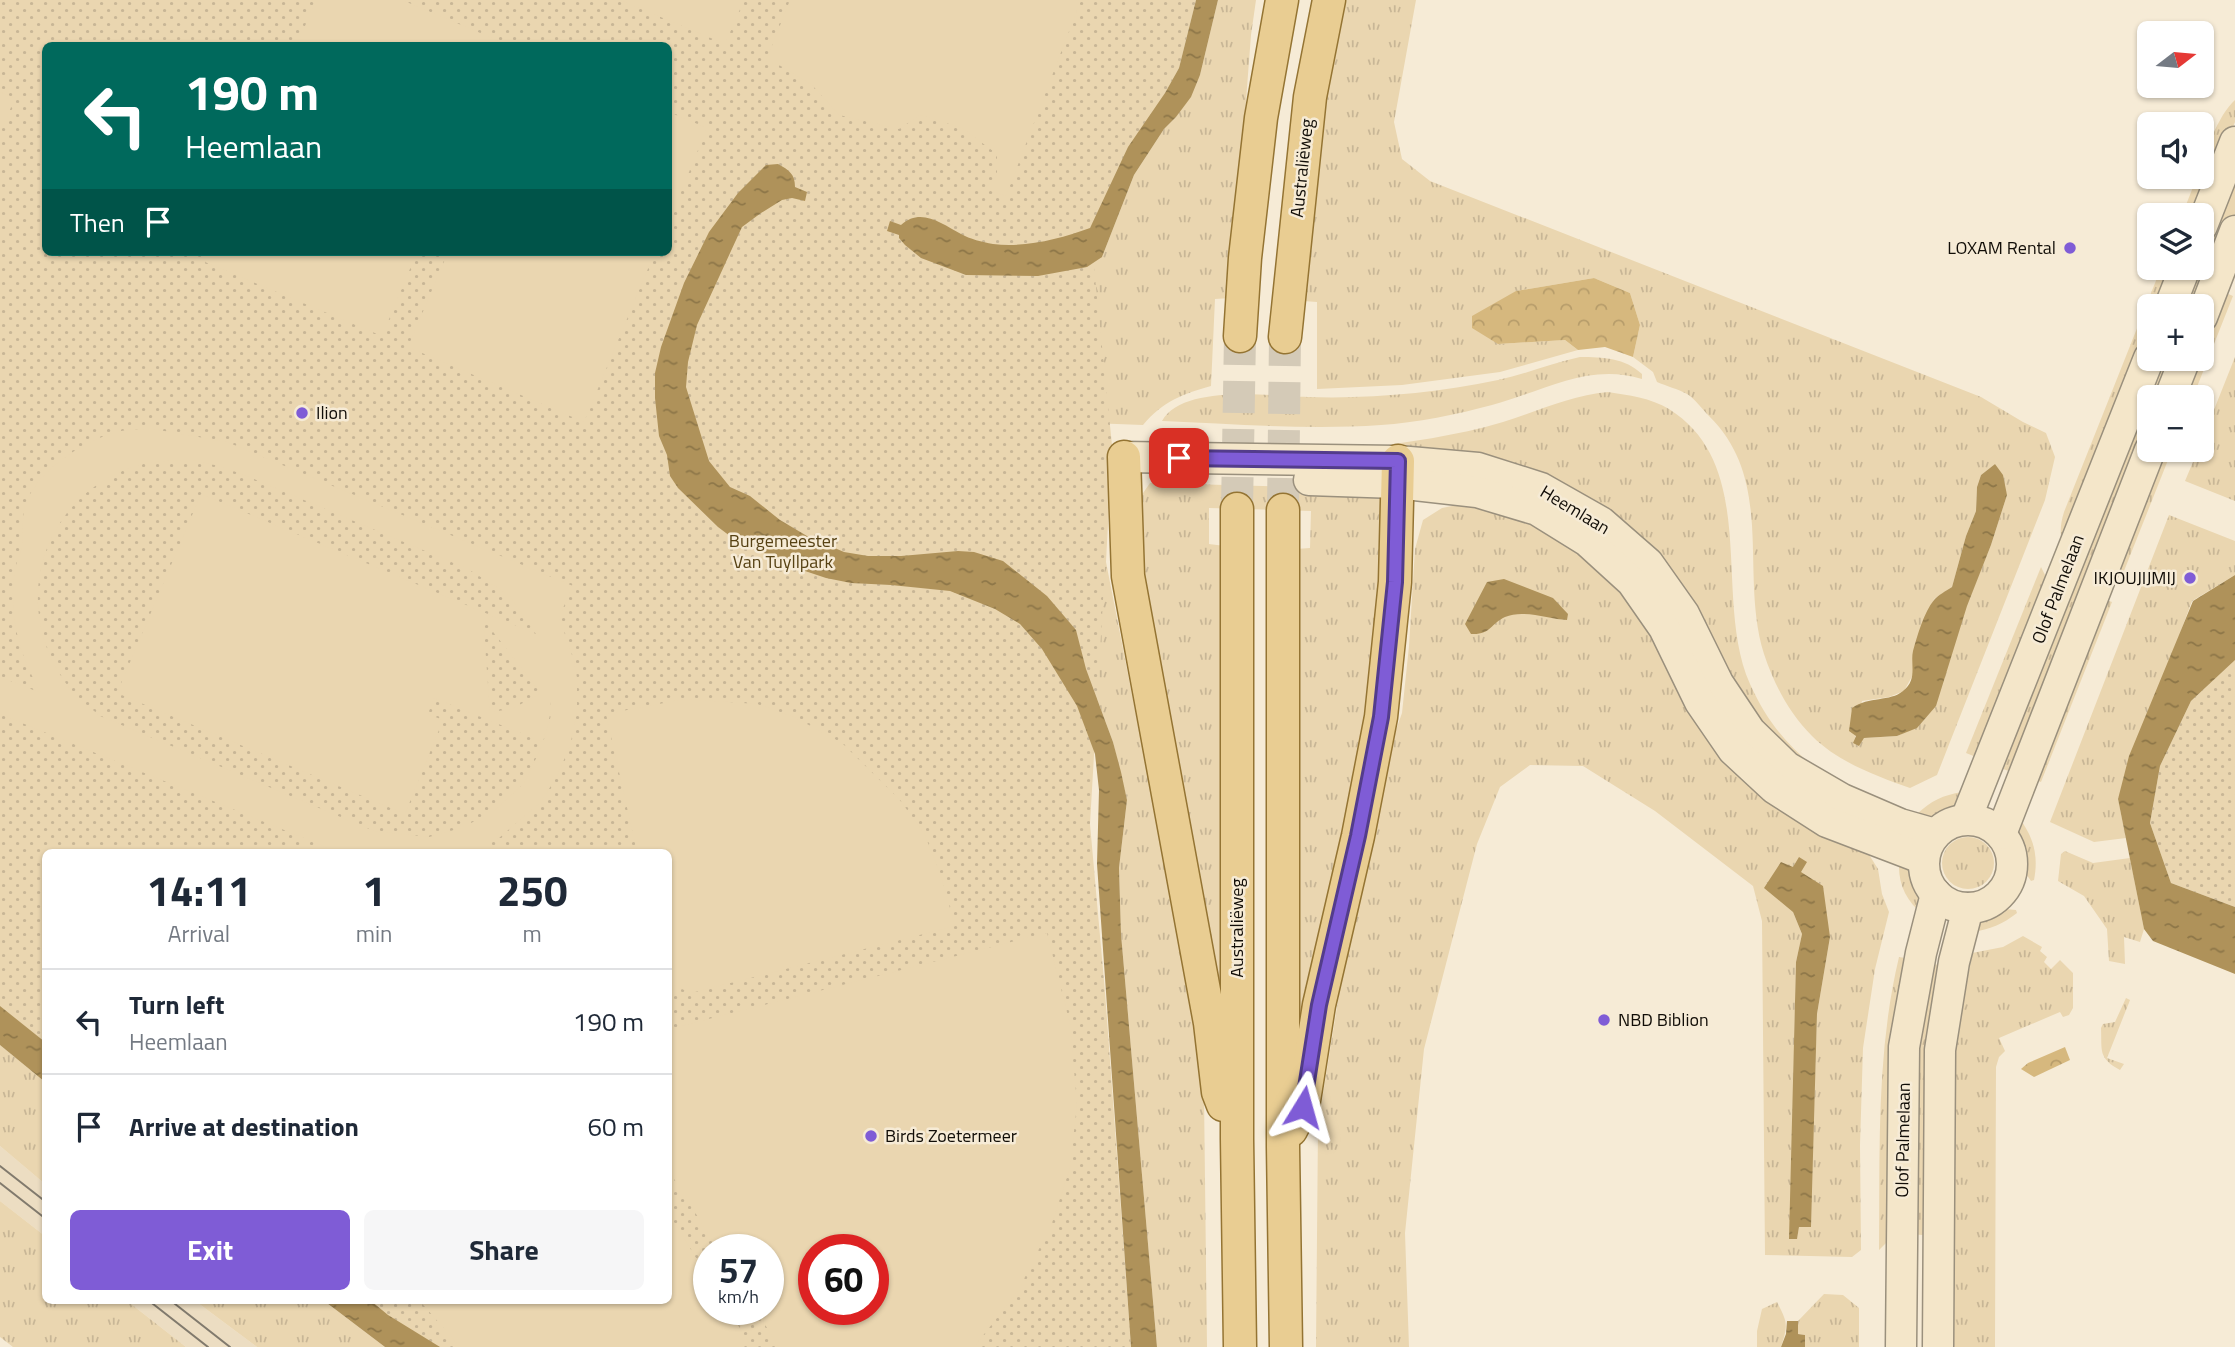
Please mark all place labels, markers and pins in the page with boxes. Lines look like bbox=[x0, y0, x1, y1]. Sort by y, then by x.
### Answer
place label: LOXAM Rental bbox=[1947, 234, 2056, 261]
marker: LOXAM Rental bbox=[2062, 240, 2078, 256]
place label: Ilion bbox=[316, 399, 348, 426]
marker: Ilion bbox=[294, 405, 310, 421]
pin bbox=[1149, 428, 1209, 488]
place label: IKJOUJIJMIJ bbox=[2094, 564, 2176, 591]
marker: IKJOUJIJMIJ bbox=[2182, 570, 2198, 586]
place label: NBD Biblion bbox=[1618, 1006, 1709, 1033]
marker: NBD Biblion bbox=[1596, 1012, 1612, 1028]
place label: Birds Zoetermeer bbox=[885, 1122, 1017, 1149]
marker: Birds Zoetermeer bbox=[863, 1128, 879, 1144]

